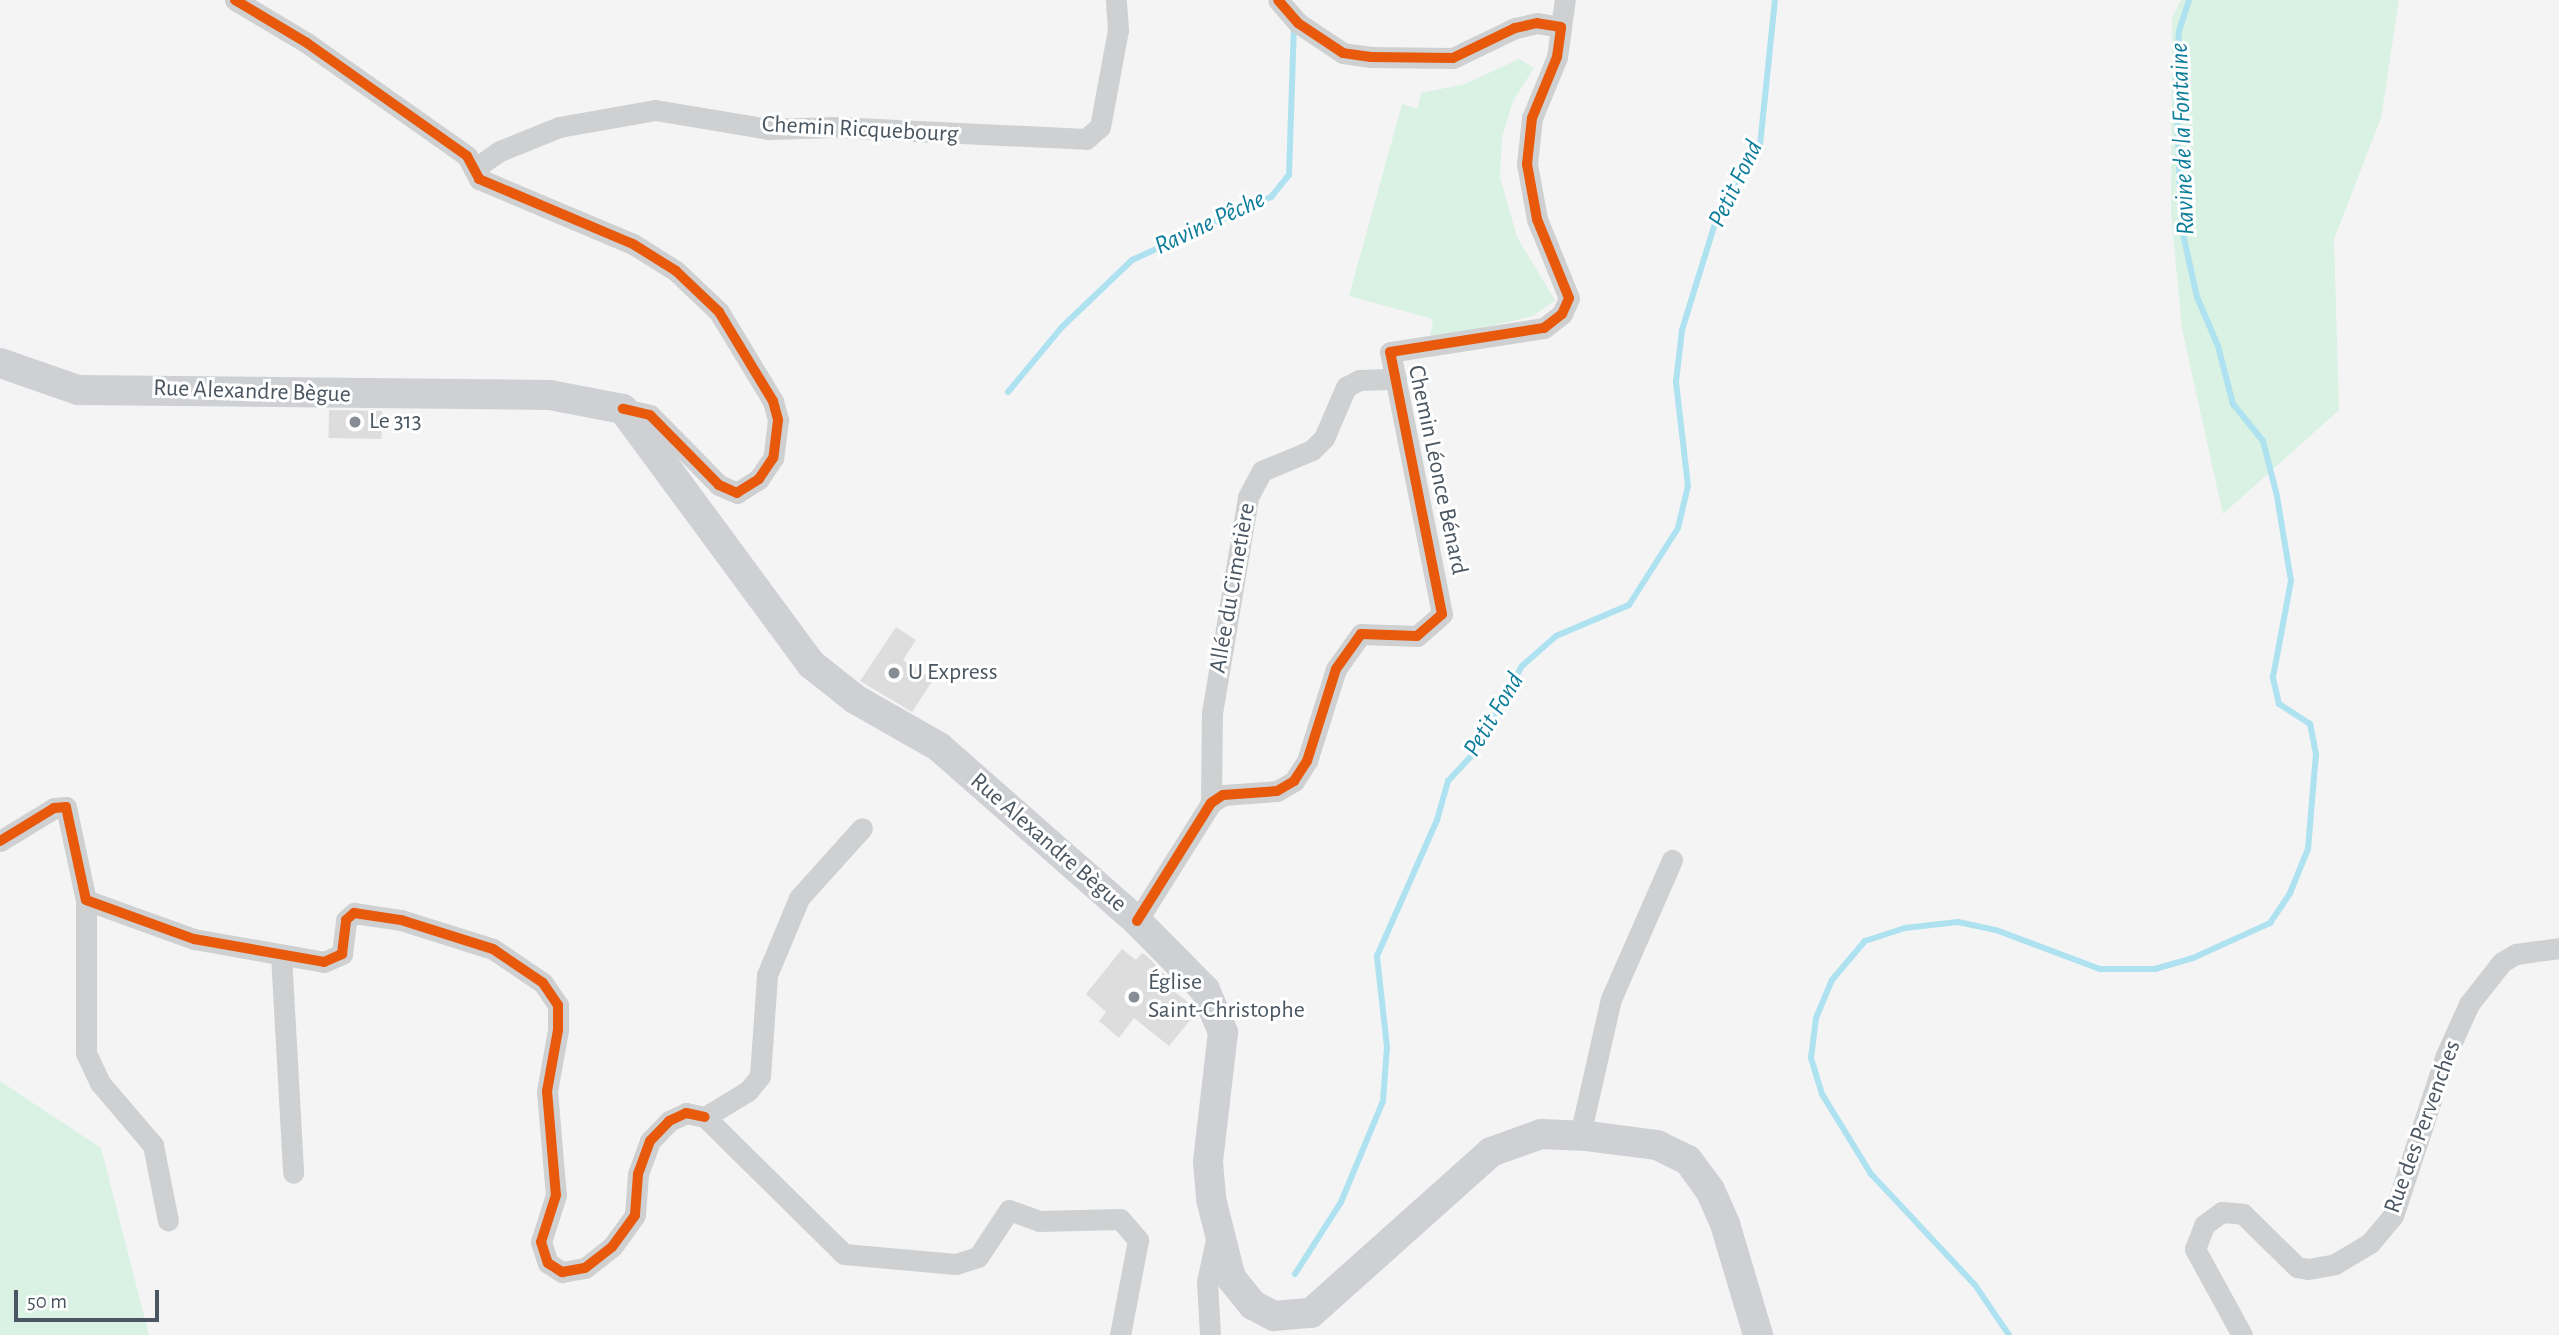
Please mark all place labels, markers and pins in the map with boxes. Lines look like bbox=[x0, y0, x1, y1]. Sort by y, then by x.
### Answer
place label: Le 313 bbox=[369, 408, 422, 436]
marker: Le 313 bbox=[347, 414, 363, 430]
place label: U Express bbox=[908, 659, 998, 687]
marker: U Express bbox=[886, 665, 902, 681]
place label: Église Saint-Christophe bbox=[1148, 969, 1305, 1025]
marker: Église Saint-Christophe bbox=[1126, 989, 1142, 1005]

